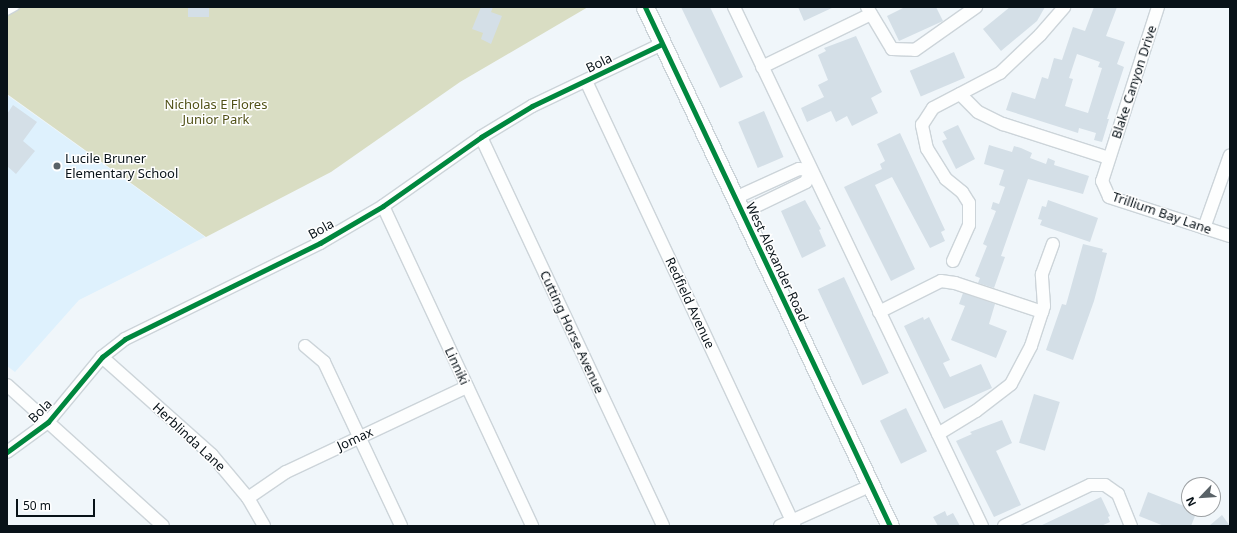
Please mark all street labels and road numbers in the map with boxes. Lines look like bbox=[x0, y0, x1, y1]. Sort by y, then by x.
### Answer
street label: Blake Canyon Drive bbox=[1108, 23, 1160, 141]
street label: Bola bbox=[583, 50, 615, 76]
street label: Trillium Bay Lane bbox=[1110, 189, 1214, 237]
street label: West Alexander Road bbox=[743, 200, 811, 324]
street label: Bola bbox=[305, 216, 337, 242]
street label: Redfield Avenue bbox=[662, 255, 718, 351]
street label: Cutting Horse Avenue bbox=[537, 268, 607, 396]
street label: Linniki bbox=[442, 345, 472, 387]
street label: Bola bbox=[25, 396, 55, 426]
street label: Herblinda Lane bbox=[150, 400, 228, 474]
street label: Jomax bbox=[335, 424, 375, 454]

